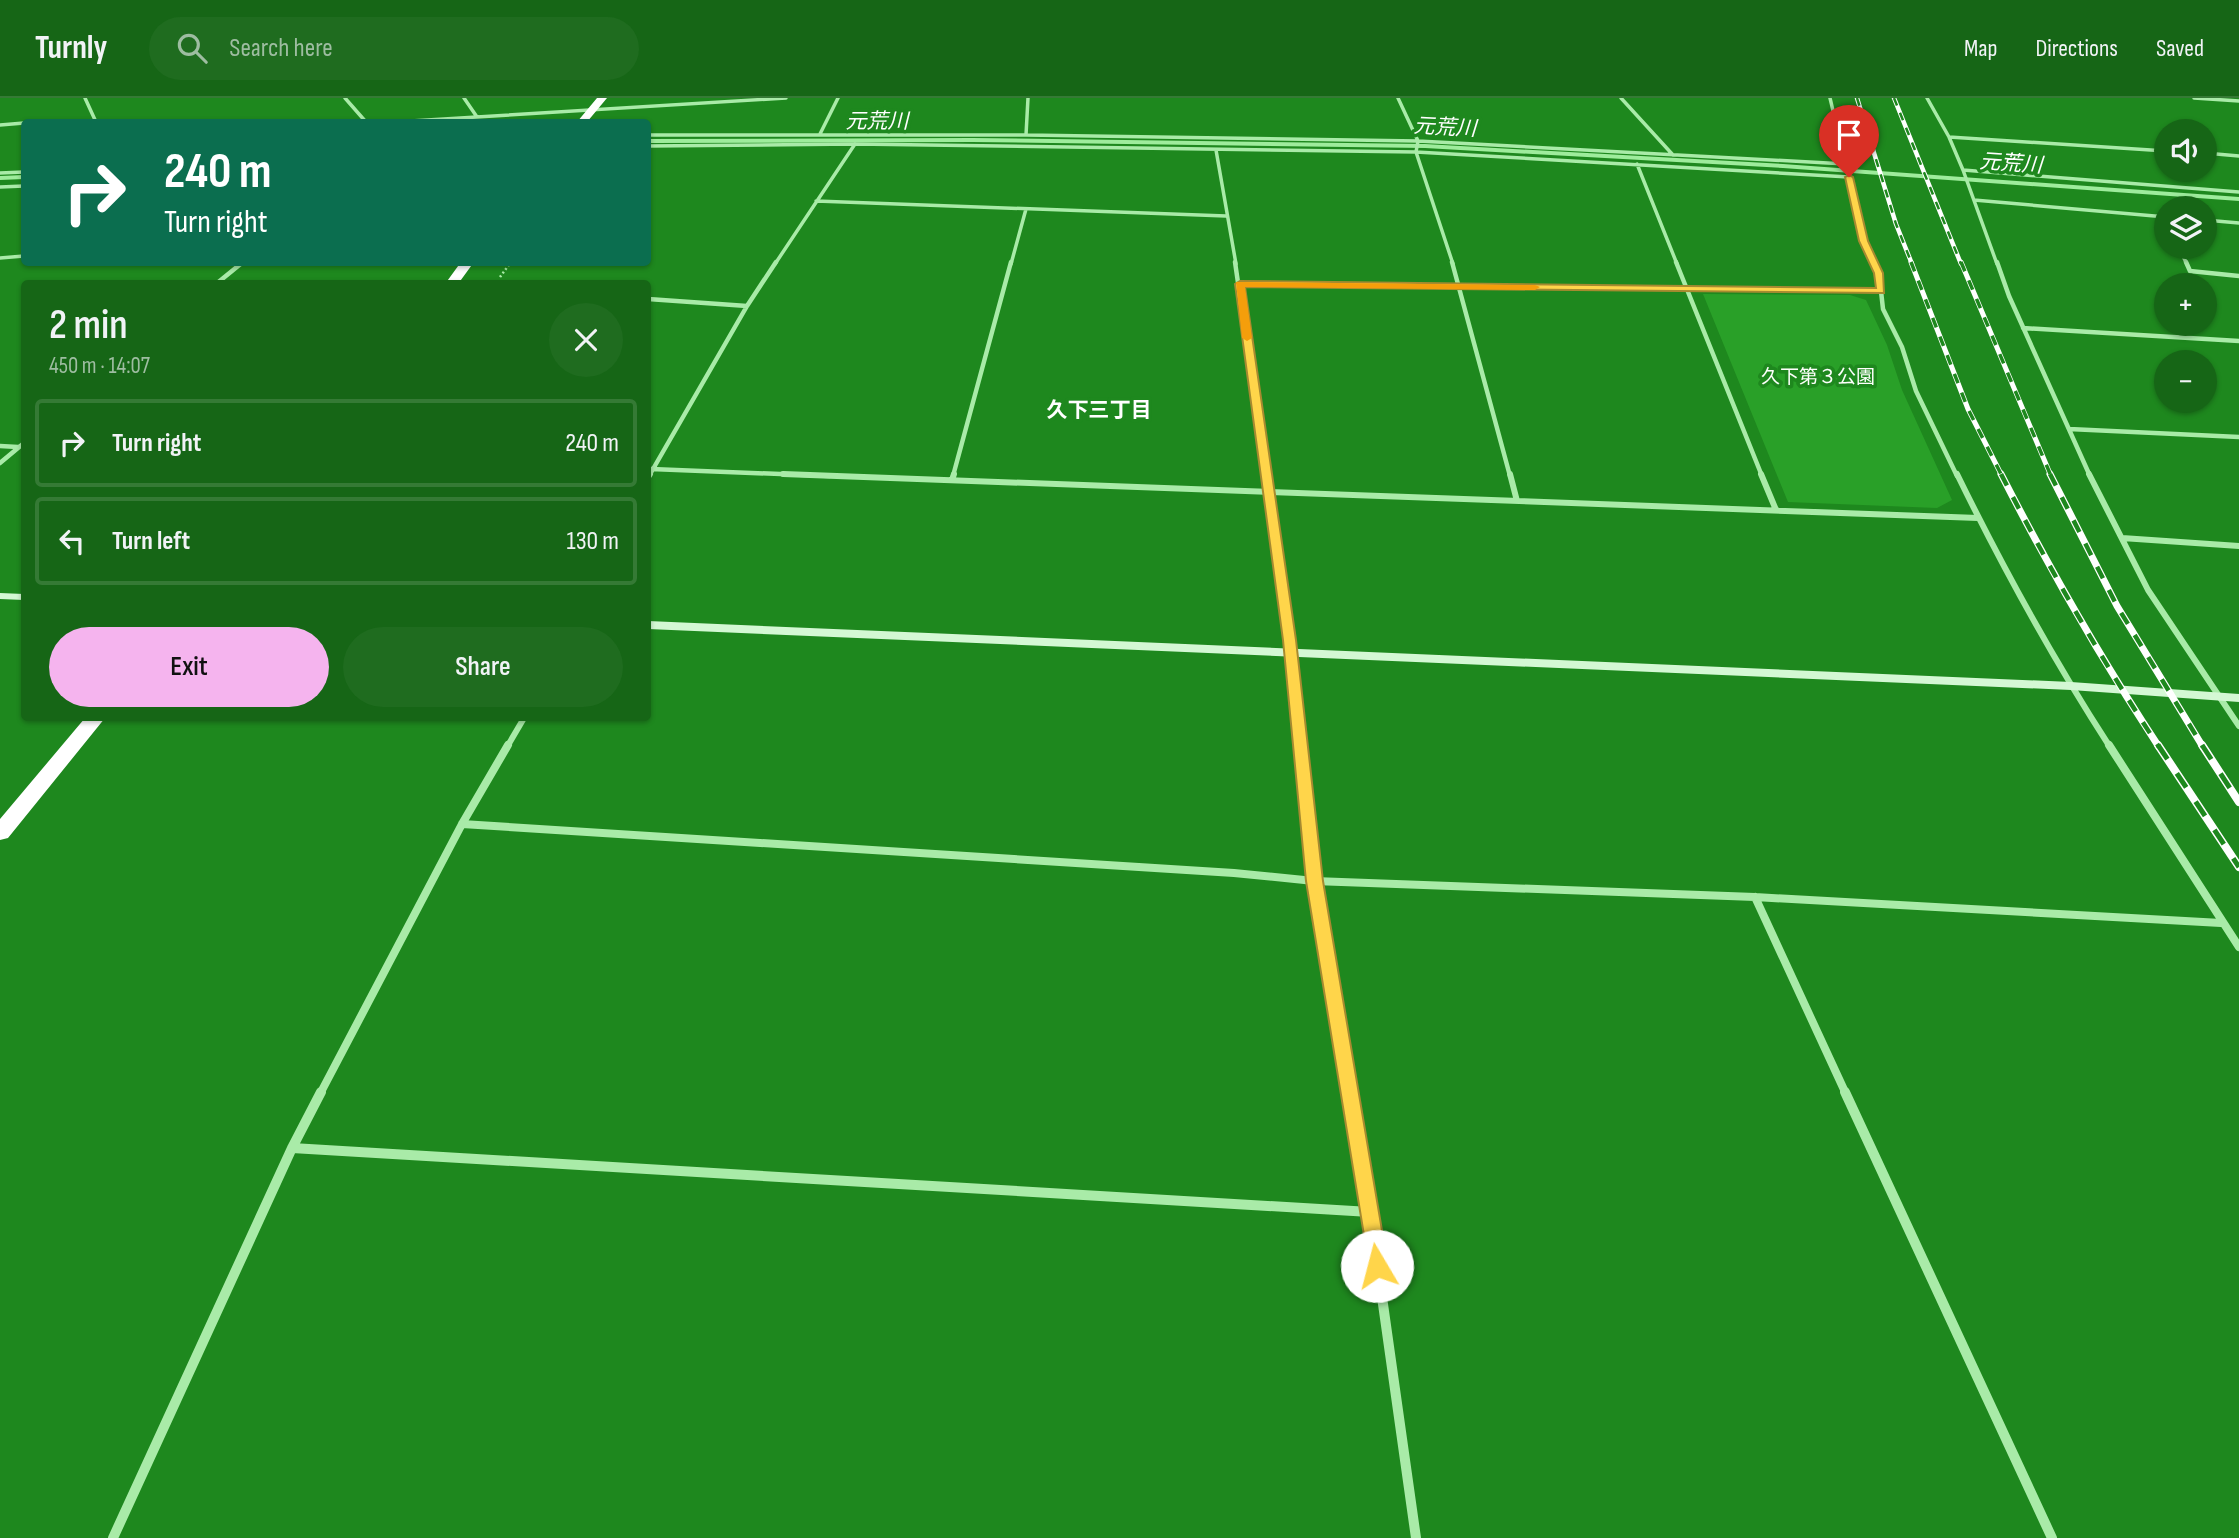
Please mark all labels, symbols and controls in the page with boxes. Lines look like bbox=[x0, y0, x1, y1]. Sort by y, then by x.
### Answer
search box bbox=[149, 17, 639, 80]
text: Turnly bbox=[35, 28, 107, 68]
icon: search bbox=[173, 29, 211, 67]
text: Search here bbox=[229, 33, 333, 64]
text: Map bbox=[1964, 34, 1997, 63]
text: Directions bbox=[2035, 34, 2118, 63]
text: Saved bbox=[2156, 34, 2204, 63]
pin bbox=[1819, 105, 1879, 177]
water label: 元荒川 bbox=[846, 109, 910, 134]
water label: 元荒川 bbox=[1413, 113, 1479, 142]
icon: arrive bbox=[1830, 116, 1868, 154]
map controls bbox=[2154, 119, 2217, 413]
button: sound bbox=[2154, 119, 2217, 182]
text: 240 m bbox=[164, 143, 272, 202]
icon: right bbox=[49, 147, 140, 238]
water label: 元荒川 bbox=[1979, 149, 2045, 178]
button: layers bbox=[2154, 196, 2217, 259]
text: Turn right bbox=[164, 203, 268, 242]
button: + bbox=[2154, 273, 2217, 336]
text: 2 min bbox=[49, 300, 128, 351]
button: close bbox=[549, 303, 623, 377]
button: − bbox=[2154, 350, 2217, 413]
text: 450 m · 14:07 bbox=[49, 352, 150, 380]
park label: 久下第３公園 bbox=[1761, 366, 1875, 389]
district label: 久下三丁目 bbox=[1047, 398, 1152, 423]
icon: right bbox=[53, 424, 91, 462]
text: Turn right bbox=[112, 428, 201, 459]
text: 240 m bbox=[565, 428, 619, 459]
icon: left bbox=[53, 522, 91, 560]
text: Turn left bbox=[112, 526, 190, 557]
text: 130 m bbox=[567, 526, 619, 557]
button: Exit bbox=[49, 627, 329, 707]
button: Share bbox=[343, 627, 623, 707]
position arrow bbox=[1340, 1229, 1414, 1303]

